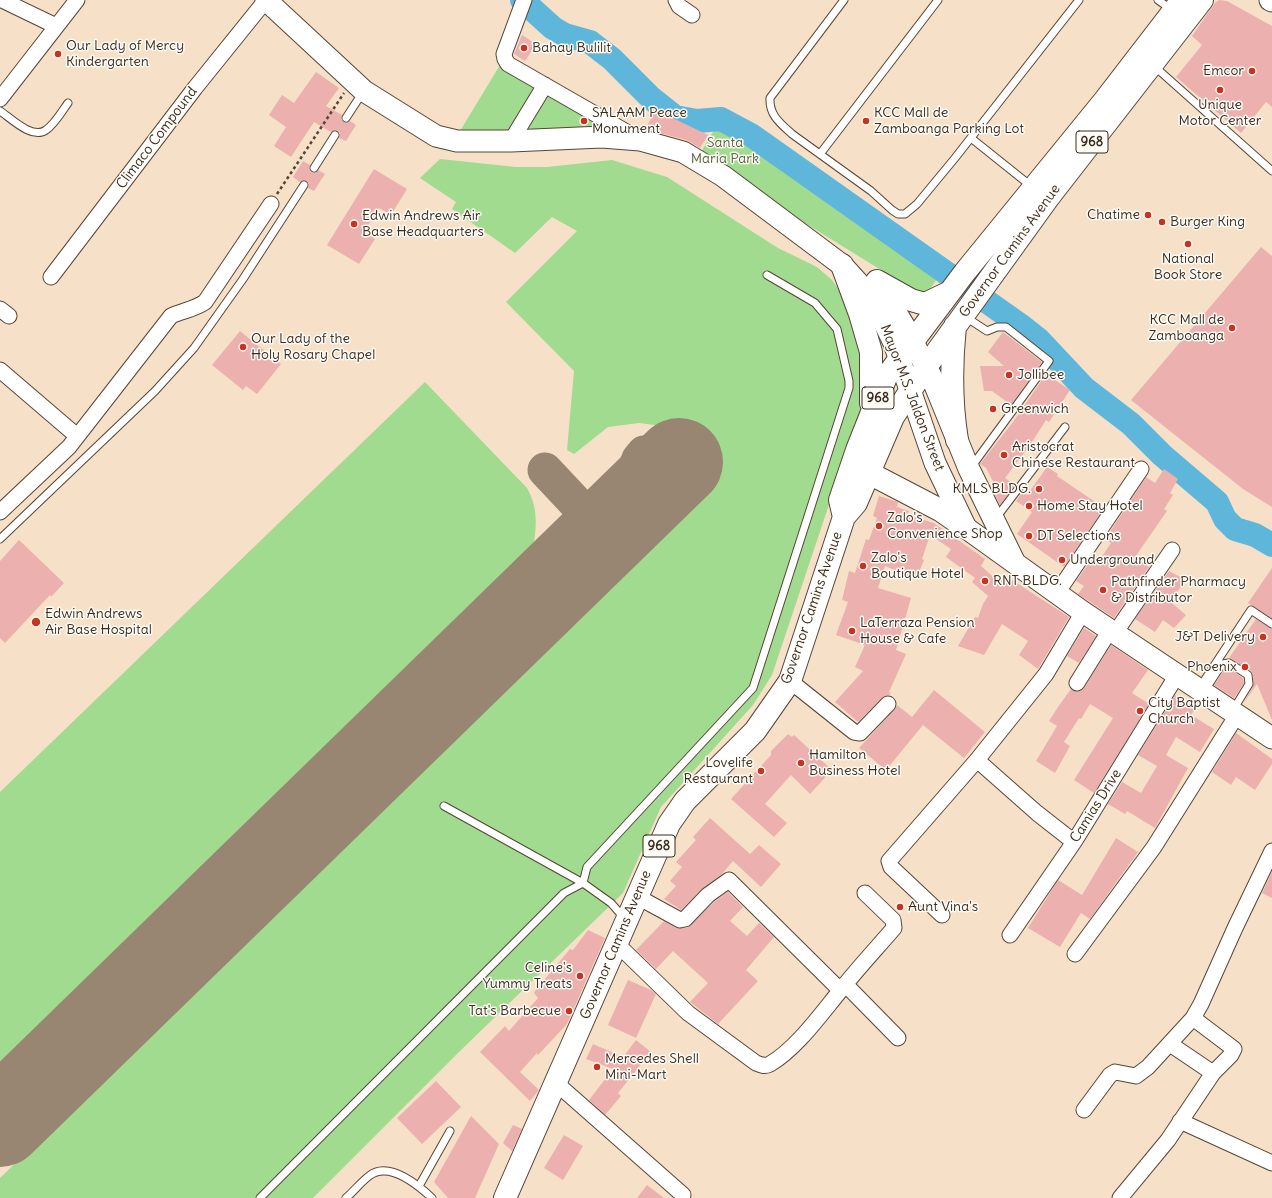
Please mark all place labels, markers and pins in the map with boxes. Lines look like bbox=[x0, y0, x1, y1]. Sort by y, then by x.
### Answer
place label: Our Lady of Mercy Kindergarten bbox=[66, 38, 184, 70]
place label: Bahay Bulilit bbox=[532, 40, 611, 56]
marker: Bahay Bulilit bbox=[519, 43, 529, 53]
marker: Our Lady of Mercy Kindergarten bbox=[53, 49, 63, 59]
place label: Emcor bbox=[1203, 63, 1244, 79]
marker: Emcor bbox=[1247, 66, 1257, 76]
marker: Unique Motor Center bbox=[1215, 85, 1225, 95]
place label: Unique Motor Center bbox=[1179, 97, 1261, 130]
place label: SALAAM Peace Monument bbox=[592, 105, 687, 138]
place label: KCC Mall de Zamboanga Parking Lot bbox=[874, 105, 1024, 138]
marker: SALAAM Peace Monument bbox=[579, 116, 589, 126]
marker: KCC Mall de Zamboanga Parking Lot bbox=[861, 116, 871, 126]
place label: Chatime bbox=[1087, 207, 1140, 223]
place label: Edwin Andrews Air Base Headquarters bbox=[362, 208, 484, 240]
marker: Chatime bbox=[1143, 210, 1153, 220]
place label: Burger King bbox=[1170, 214, 1245, 230]
marker: Burger King bbox=[1157, 217, 1167, 227]
marker: Edwin Andrews Air Base Headquarters bbox=[349, 219, 359, 229]
marker: National Book Store bbox=[1183, 239, 1193, 249]
place label: National Book Store bbox=[1154, 251, 1222, 284]
place label: KCC Mall de Zamboanga bbox=[1149, 312, 1224, 344]
marker: KCC Mall de Zamboanga bbox=[1227, 323, 1237, 333]
place label: Our Lady of the Holy Rosary Chapel bbox=[251, 331, 375, 364]
marker: Our Lady of the Holy Rosary Chapel bbox=[238, 342, 248, 352]
place label: Jollibee bbox=[1017, 367, 1064, 383]
marker: Jollibee bbox=[1004, 370, 1014, 380]
place label: Greenwich bbox=[1001, 401, 1069, 417]
marker: Greenwich bbox=[988, 404, 998, 414]
place label: Aristocrat Chinese Restaurant bbox=[1012, 439, 1135, 472]
marker: Aristocrat Chinese Restaurant bbox=[999, 450, 1009, 460]
place label: KMLS BLDG. bbox=[953, 481, 1031, 497]
marker: KMLS BLDG. bbox=[1034, 484, 1044, 494]
place label: Home Stay Hotel bbox=[1037, 498, 1143, 514]
marker: Home Stay Hotel bbox=[1024, 501, 1034, 511]
place label: Zalo's Convenience Shop bbox=[887, 510, 1003, 542]
marker: Zalo's Convenience Shop bbox=[874, 521, 884, 531]
place label: DT Selections bbox=[1037, 528, 1120, 544]
marker: DT Selections bbox=[1024, 531, 1034, 541]
place label: Zalo's Boutique Hotel bbox=[871, 550, 964, 582]
place label: Underground bbox=[1070, 552, 1155, 568]
marker: Underground bbox=[1057, 555, 1067, 565]
marker: Zalo's Boutique Hotel bbox=[858, 561, 868, 571]
place label: RNT BLDG. bbox=[993, 573, 1062, 589]
place label: Pathfinder Pharmacy & Distributor bbox=[1111, 574, 1246, 606]
marker: RNT BLDG. bbox=[980, 576, 990, 586]
marker: Pathfinder Pharmacy & Distributor bbox=[1098, 585, 1108, 595]
place label: Edwin Andrews Air Base Hospital bbox=[45, 606, 152, 638]
place label: LaTerraza Pension House & Cafe bbox=[860, 615, 975, 648]
marker: Edwin Andrews Air Base Hospital bbox=[30, 616, 42, 628]
marker: LaTerraza Pension House & Cafe bbox=[847, 626, 857, 636]
place label: J&T Delivery bbox=[1175, 629, 1255, 645]
marker: J&T Delivery bbox=[1258, 632, 1268, 642]
place label: Phoenix bbox=[1187, 659, 1237, 675]
marker: Phoenix bbox=[1240, 662, 1250, 672]
place label: City Baptist Church bbox=[1148, 695, 1220, 728]
marker: City Baptist Church bbox=[1135, 706, 1145, 716]
place label: Hamilton Business Hotel bbox=[809, 747, 901, 780]
place label: Lovelife Restaurant bbox=[683, 755, 753, 788]
marker: Hamilton Business Hotel bbox=[796, 758, 806, 768]
marker: Lovelife Restaurant bbox=[756, 766, 766, 776]
place label: Aunt Vina's bbox=[908, 899, 978, 915]
marker: Aunt Vina's bbox=[895, 902, 905, 912]
place label: Celine's Yummy Treats bbox=[483, 960, 572, 992]
marker: Celine's Yummy Treats bbox=[575, 971, 585, 981]
place label: Tat's Barbecue bbox=[469, 1003, 561, 1019]
marker: Tat's Barbecue bbox=[564, 1006, 574, 1016]
place label: Mercedes Shell Mini-Mart bbox=[605, 1051, 699, 1084]
marker: Mercedes Shell Mini-Mart bbox=[592, 1062, 602, 1072]

